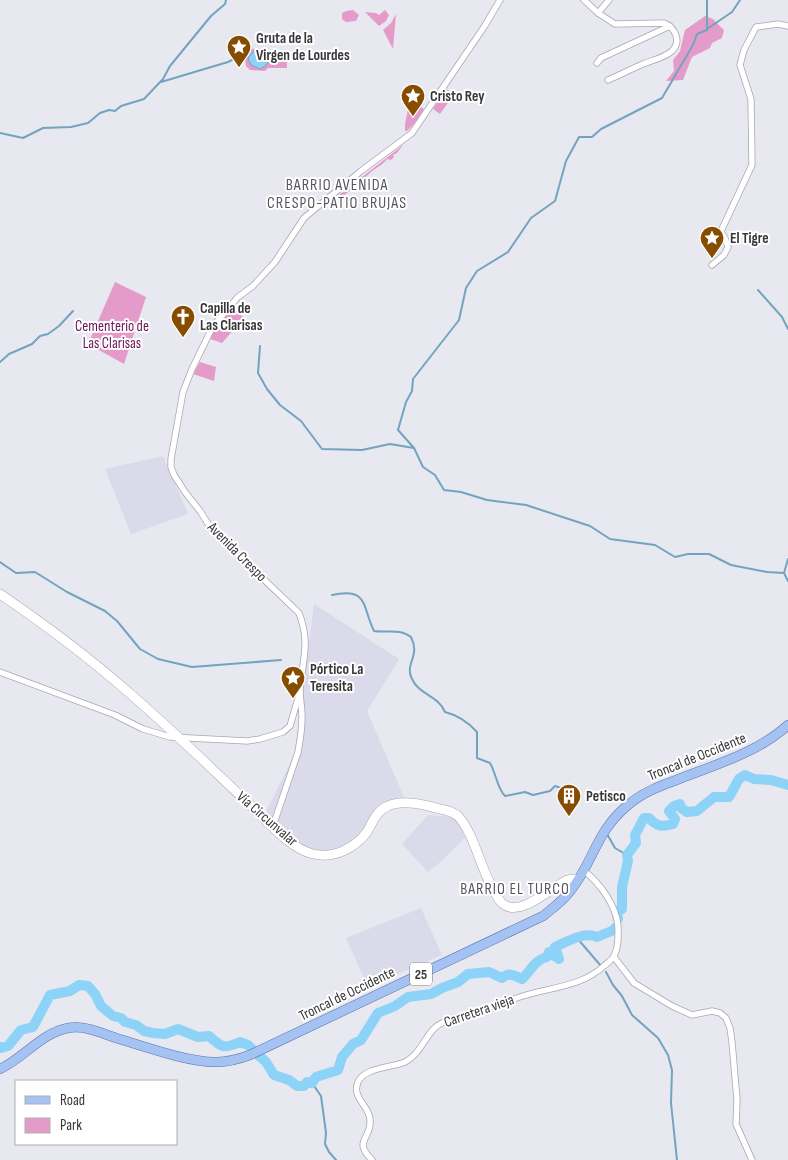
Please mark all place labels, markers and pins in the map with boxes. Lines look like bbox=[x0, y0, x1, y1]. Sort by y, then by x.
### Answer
place label: Gruta de la Virgen de Lourdes bbox=[256, 29, 350, 65]
place icon: Gruta de la Virgen de Lourdes bbox=[226, 34, 252, 68]
place icon: Cristo Rey bbox=[400, 83, 426, 117]
place label: Cristo Rey bbox=[430, 87, 485, 106]
place icon: El Tigre bbox=[699, 225, 725, 259]
place label: El Tigre bbox=[730, 229, 769, 248]
place label: Capilla de Las Clarisas bbox=[200, 299, 263, 335]
church icon: Capilla de Las Clarisas bbox=[170, 304, 196, 338]
place label: Pórtico La Teresita bbox=[310, 660, 363, 696]
place icon: Pórtico La Teresita bbox=[280, 665, 306, 699]
building icon: Petisco bbox=[556, 783, 582, 817]
place label: Petisco bbox=[586, 787, 626, 806]

